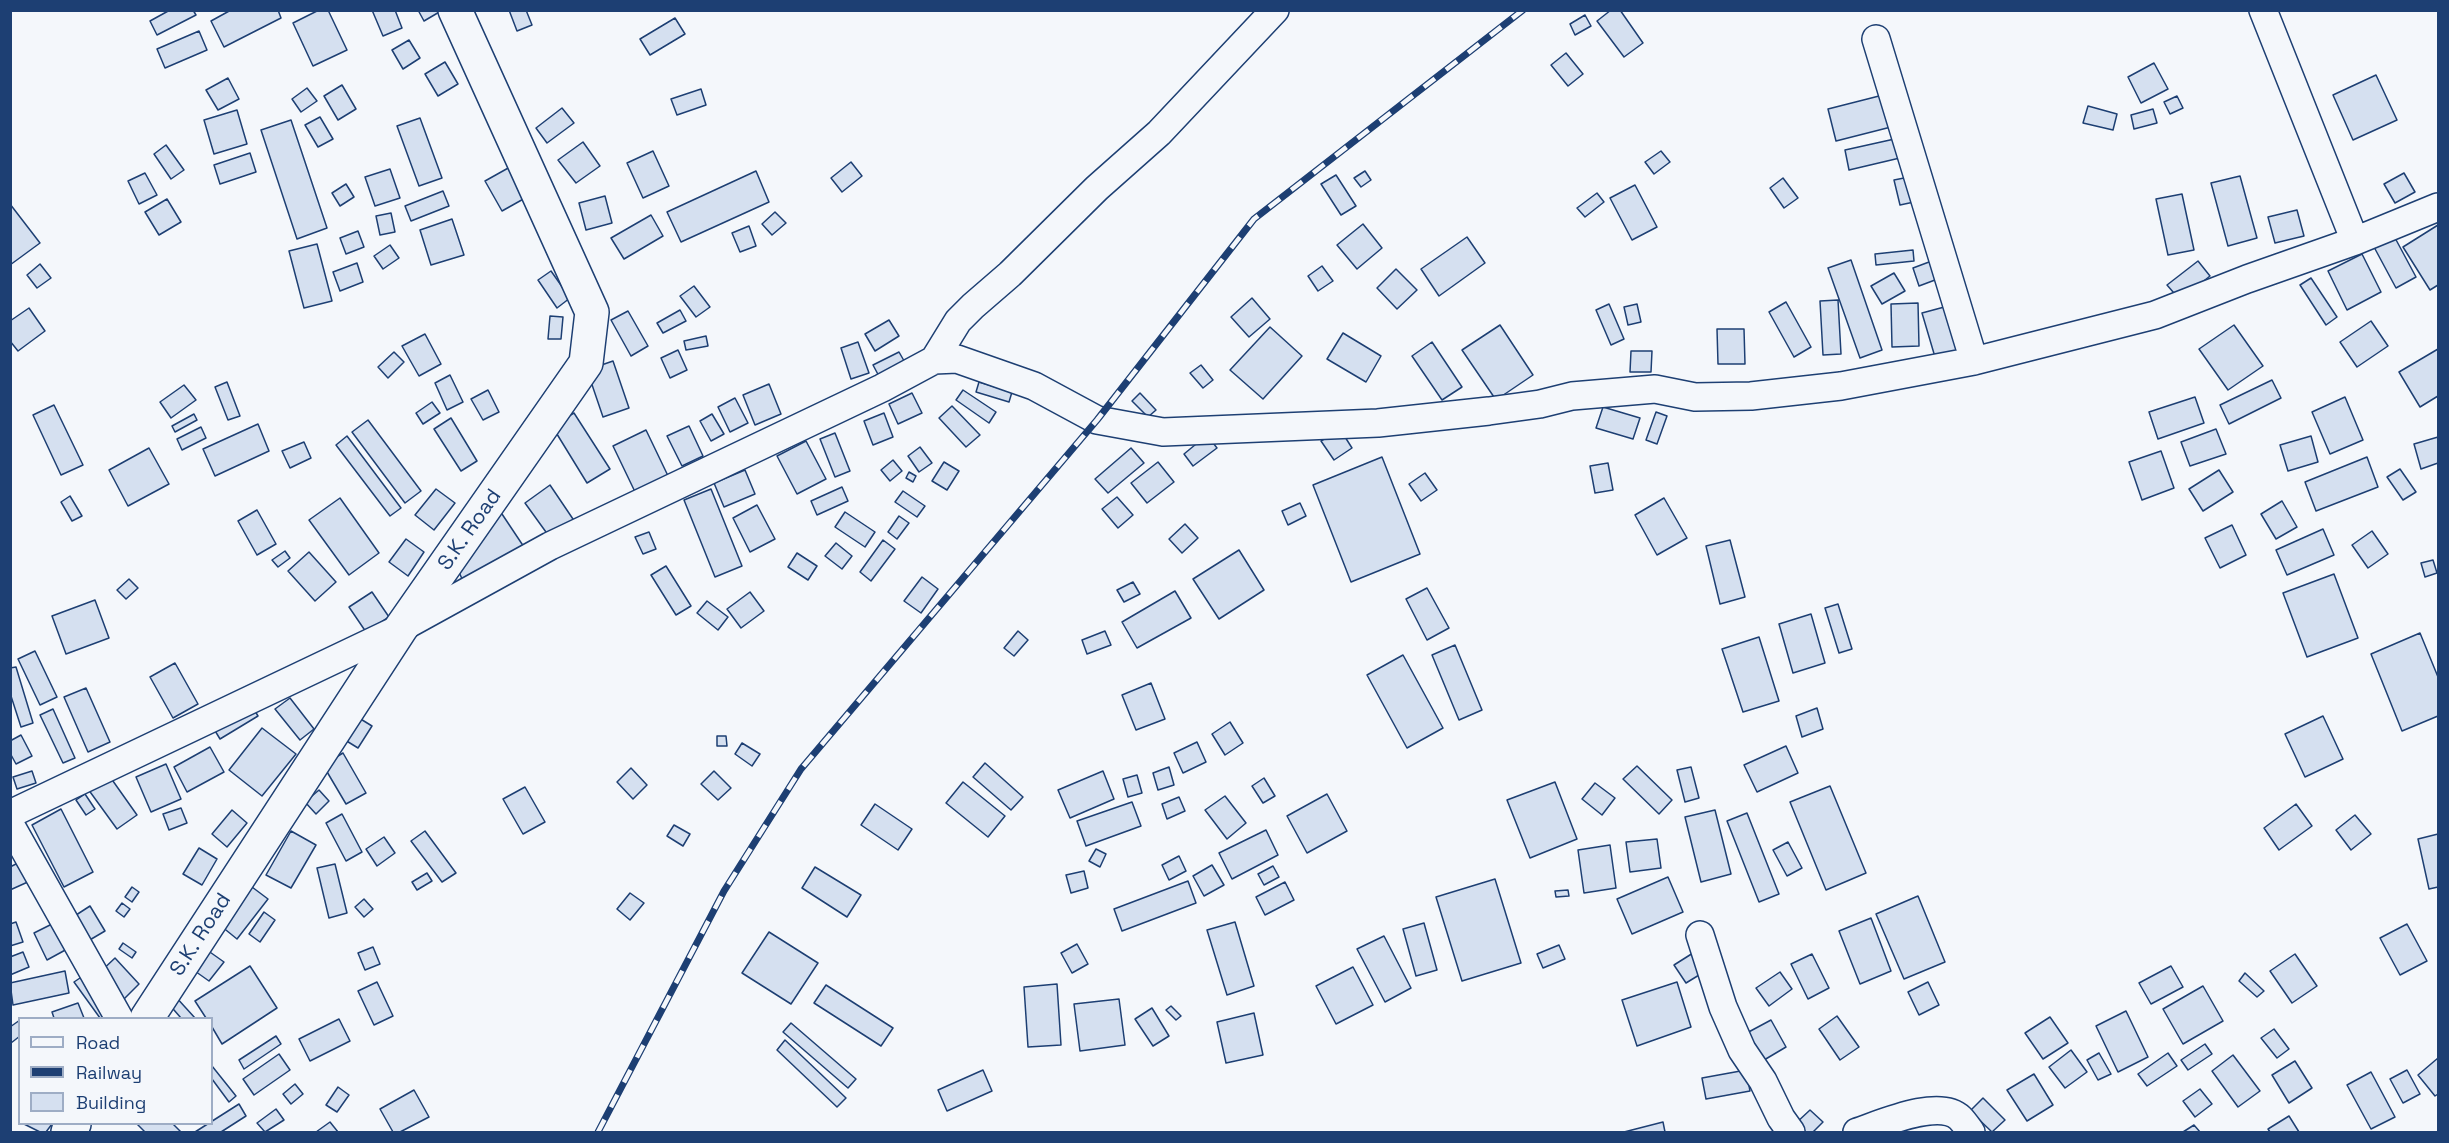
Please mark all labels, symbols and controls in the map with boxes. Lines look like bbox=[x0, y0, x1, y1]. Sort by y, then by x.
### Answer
street label: S.K. Road bbox=[433, 485, 507, 575]
street label: S.K. Road bbox=[165, 889, 237, 981]
legend bbox=[18, 1017, 213, 1125]
text: Road bbox=[76, 1031, 120, 1054]
text: Railway bbox=[76, 1061, 142, 1084]
text: Building bbox=[76, 1091, 146, 1114]

